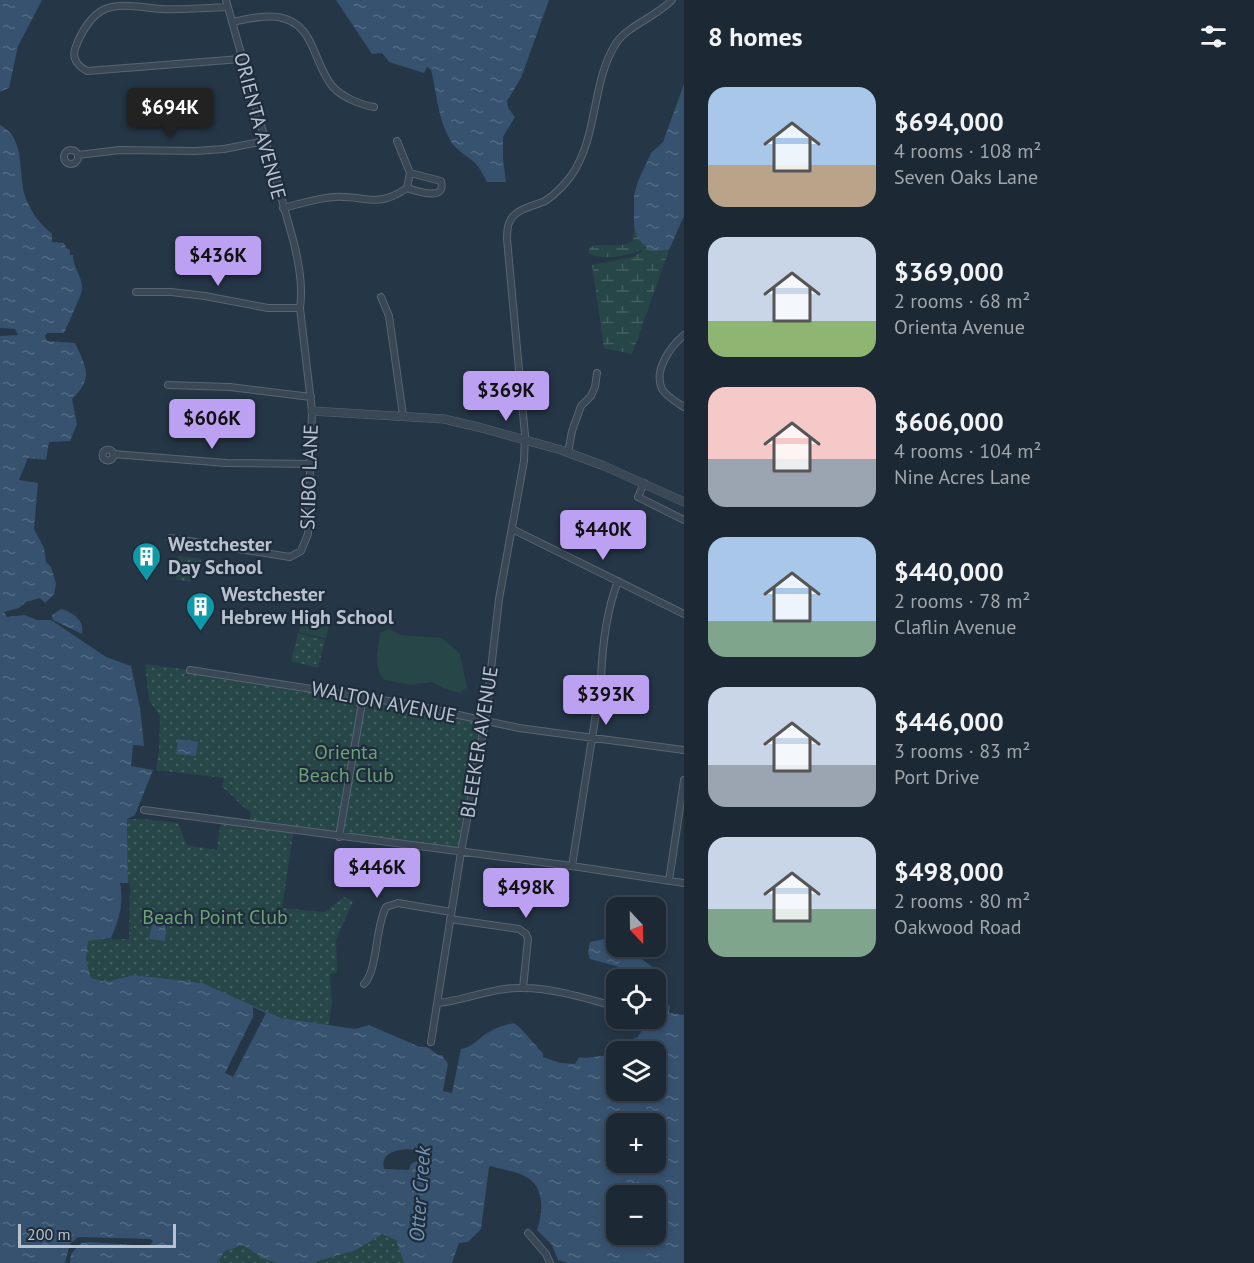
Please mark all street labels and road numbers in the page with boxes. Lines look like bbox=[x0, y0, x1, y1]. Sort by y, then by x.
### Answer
street label: ORIENTA AVENUE bbox=[228, 50, 292, 202]
street label: SKIBO LANE bbox=[294, 424, 324, 530]
street label: BLEEKER AVENUE bbox=[454, 664, 504, 820]
street label: WALTON AVENUE bbox=[309, 675, 459, 729]

